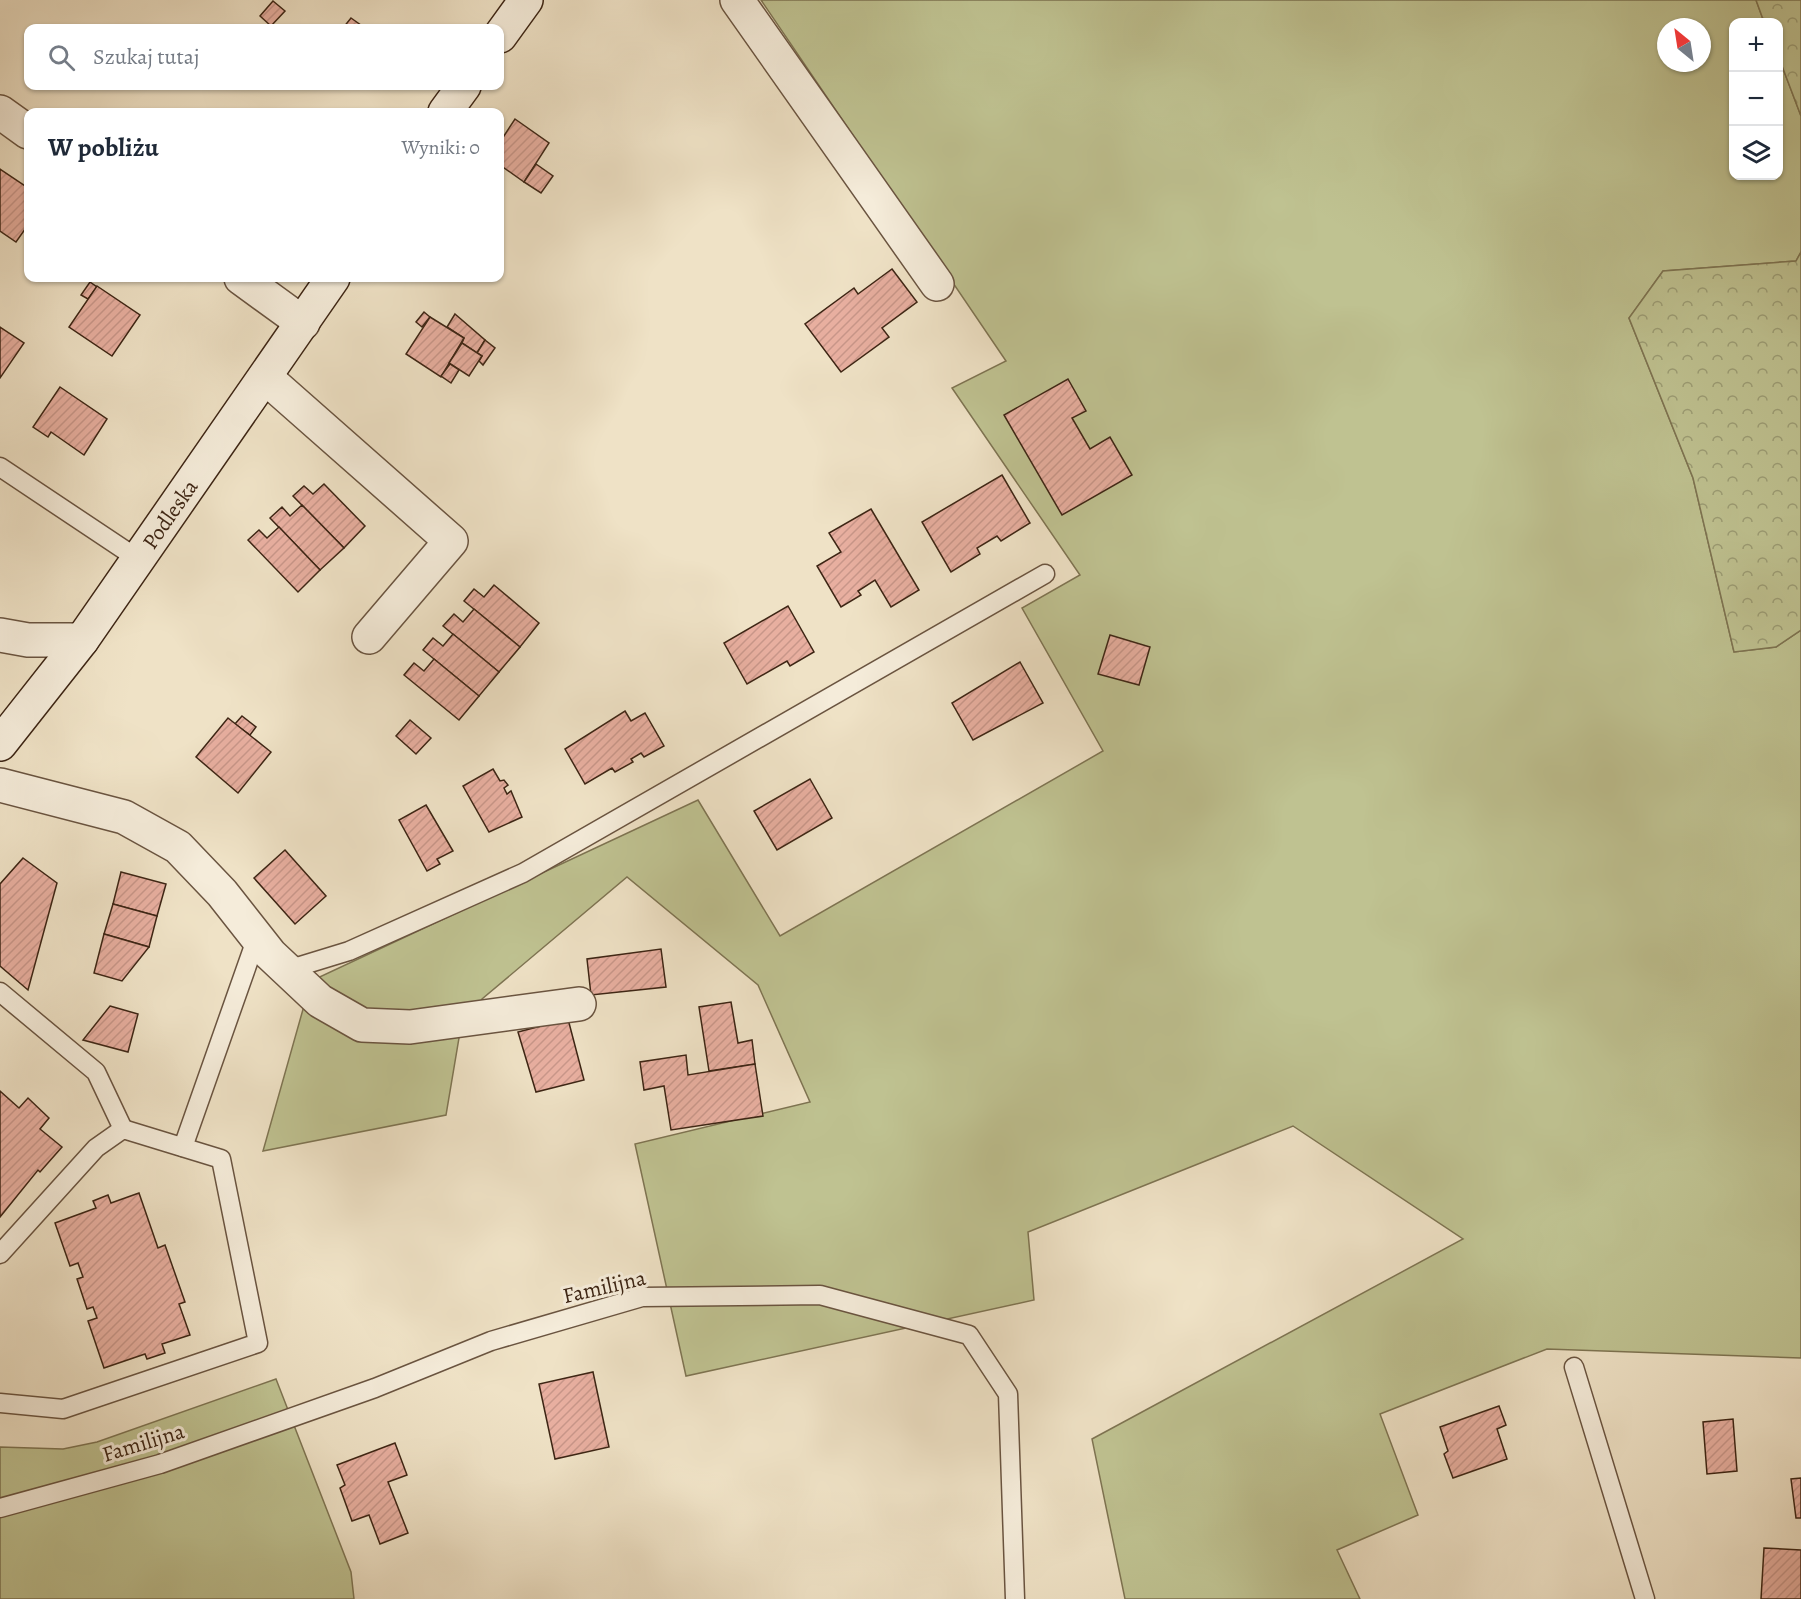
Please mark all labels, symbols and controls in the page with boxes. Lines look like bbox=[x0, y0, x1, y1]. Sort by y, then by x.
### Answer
north arrow bbox=[1657, 18, 1711, 72]
map controls bbox=[1729, 18, 1783, 180]
button: + bbox=[1729, 18, 1783, 72]
search box bbox=[24, 24, 504, 90]
icon: search bbox=[45, 41, 78, 74]
text: Szukaj tutaj bbox=[93, 42, 199, 72]
button: − bbox=[1729, 72, 1783, 126]
button: layers bbox=[1729, 126, 1783, 180]
text: W pobliżu bbox=[48, 130, 159, 165]
text: Wyniki: 0 bbox=[401, 134, 480, 161]
street label: Podleska bbox=[136, 473, 206, 555]
street label: Familijna bbox=[560, 1263, 649, 1311]
street label: Familijna bbox=[99, 1416, 189, 1470]

